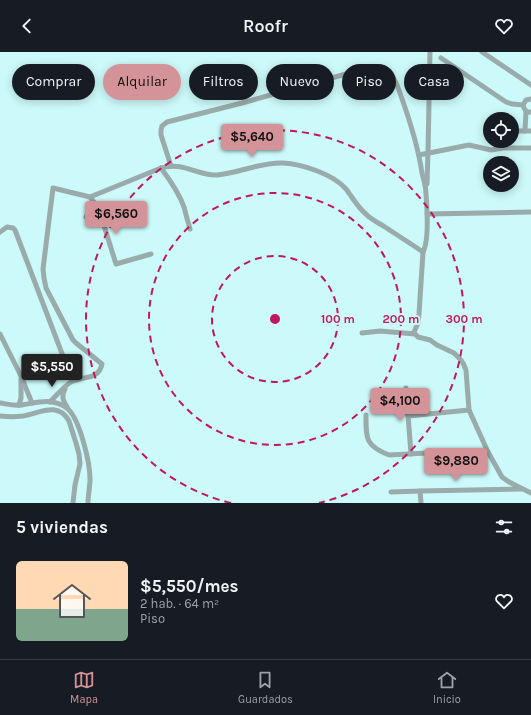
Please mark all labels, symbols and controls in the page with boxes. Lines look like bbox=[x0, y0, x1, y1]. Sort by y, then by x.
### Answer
icon: back bbox=[16, 15, 38, 37]
text: Roofr bbox=[243, 15, 288, 37]
icon: heart bbox=[493, 15, 515, 37]
chip: Comprar bbox=[12, 64, 95, 100]
chip: Alquilar bbox=[103, 64, 181, 100]
chip: Filtros bbox=[189, 64, 258, 100]
chip: Nuevo bbox=[266, 64, 334, 100]
chip: Piso bbox=[342, 64, 396, 100]
chip: Casa bbox=[404, 64, 464, 100]
map controls bbox=[483, 112, 519, 192]
button: locate bbox=[483, 112, 519, 148]
pin: $5,640 bbox=[219, 124, 285, 158]
text: $5,640 bbox=[230, 129, 274, 144]
button: layers bbox=[483, 156, 519, 192]
pin: $6,560 bbox=[83, 201, 149, 235]
text: $6,560 bbox=[94, 206, 138, 221]
centre of rings bbox=[268, 312, 282, 326]
text: 100 m bbox=[321, 312, 355, 326]
text: 200 m bbox=[383, 312, 419, 326]
text: 300 m bbox=[445, 312, 483, 326]
pin: $5,550 bbox=[19, 354, 85, 388]
text: $5,550 bbox=[30, 359, 74, 374]
pin: $4,100 bbox=[367, 388, 433, 422]
text: $4,100 bbox=[379, 393, 421, 408]
pin: $9,880 bbox=[423, 448, 489, 482]
text: $9,880 bbox=[433, 453, 479, 468]
icon: filters bbox=[493, 516, 515, 538]
text: 5 viviendas bbox=[16, 517, 108, 537]
text: $5,550/mes bbox=[140, 576, 239, 596]
icon: home bbox=[48, 577, 96, 625]
icon: heart bbox=[493, 590, 515, 612]
text: 2 hab. · 64 m² bbox=[140, 596, 219, 611]
text: Piso bbox=[140, 611, 165, 626]
tab: Mapa bbox=[70, 669, 98, 706]
tab: Guardados bbox=[238, 669, 293, 706]
tab: Inicio bbox=[433, 669, 461, 706]

